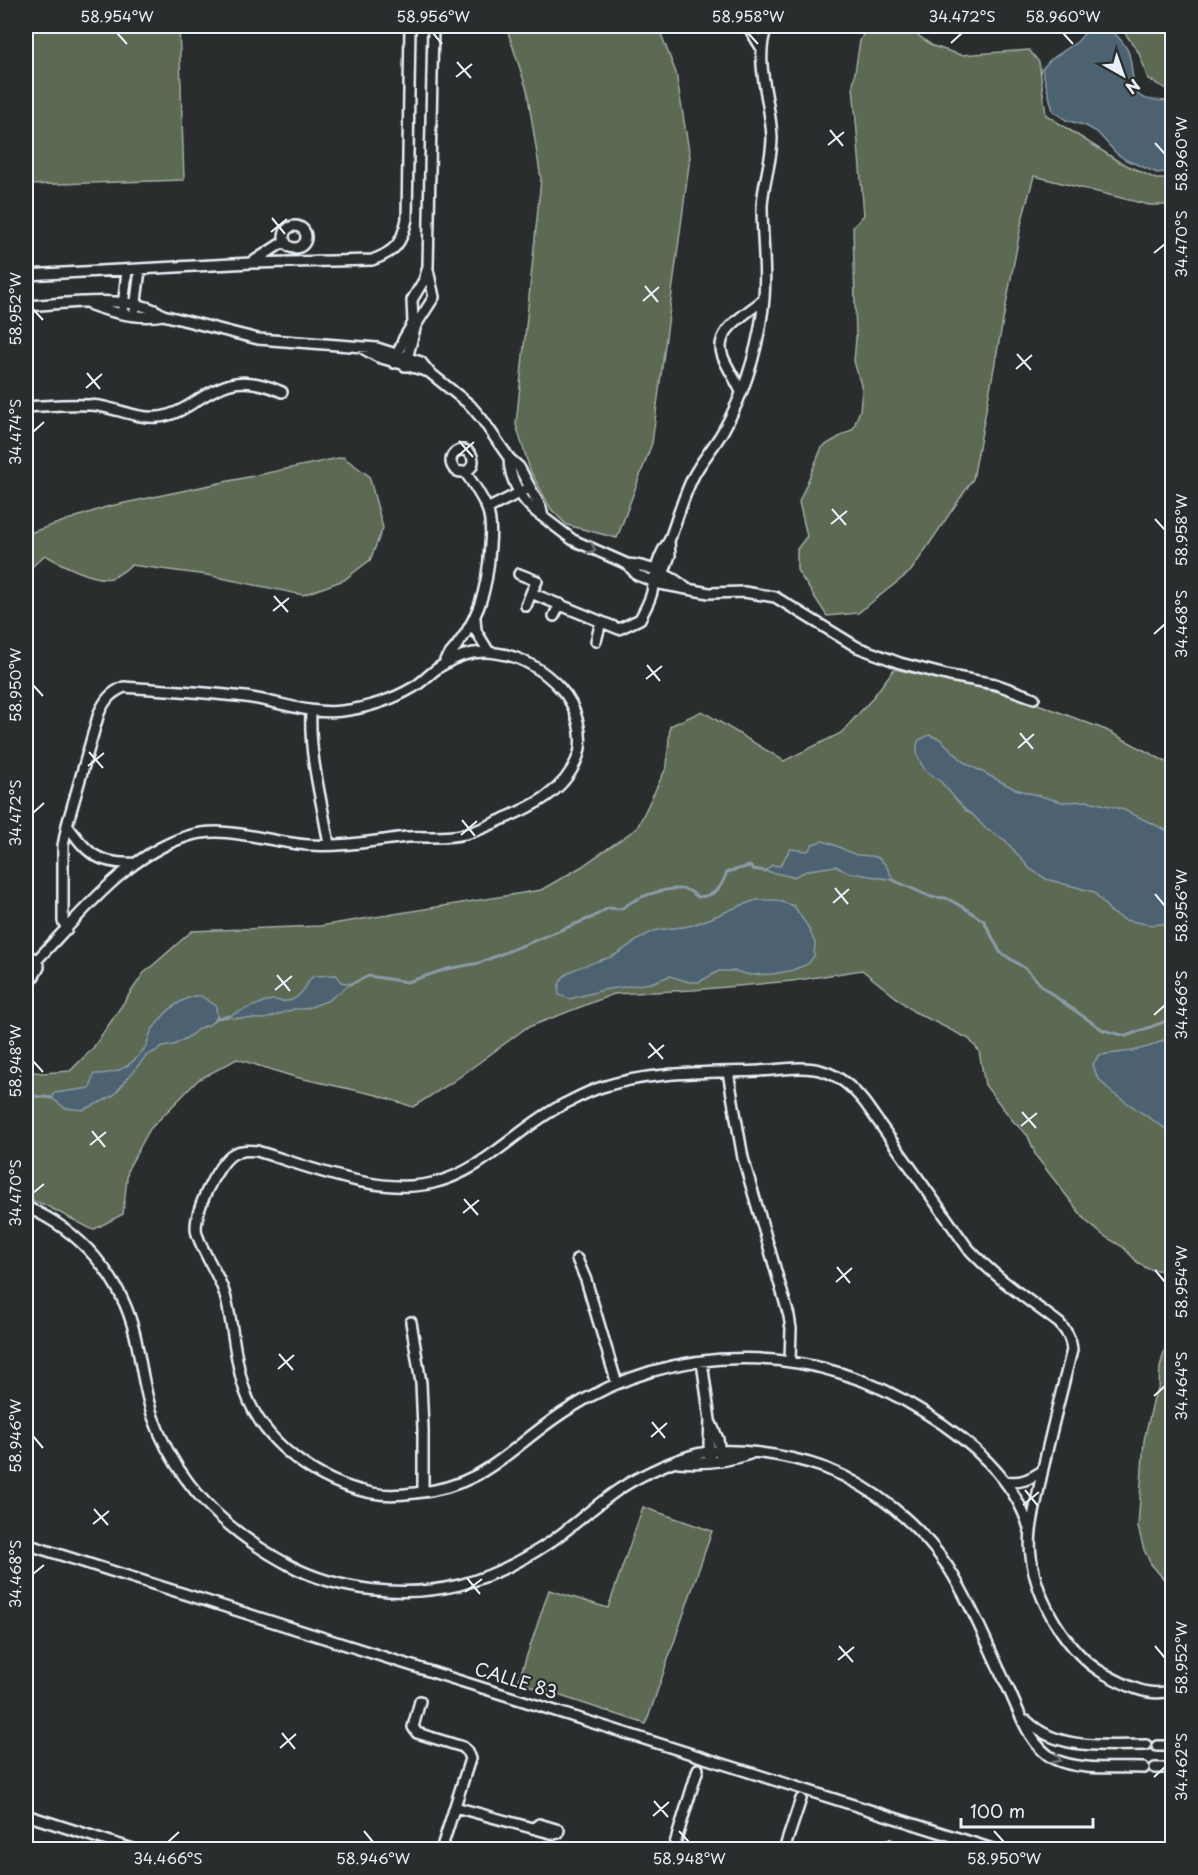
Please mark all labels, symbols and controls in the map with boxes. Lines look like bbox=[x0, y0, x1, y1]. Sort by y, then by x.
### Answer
text: 58.954°W bbox=[80, 4, 154, 27]
text: 58.956°W bbox=[396, 4, 470, 27]
text: 58.958°W bbox=[712, 4, 785, 27]
text: 34.472°S bbox=[928, 4, 996, 27]
text: 58.960°W bbox=[1025, 4, 1101, 27]
north arrow bbox=[1093, 45, 1153, 105]
text: N bbox=[1121, 74, 1146, 101]
text: 58.960°W bbox=[1169, 116, 1192, 192]
text: 34.470°S bbox=[1169, 210, 1192, 278]
text: 58.952°W bbox=[3, 272, 26, 346]
text: 34.474°S bbox=[3, 399, 26, 465]
text: 58.958°W bbox=[1169, 493, 1192, 566]
one-way arrow bbox=[585, 542, 596, 554]
text: 34.468°S bbox=[1169, 590, 1192, 658]
text: 58.950°W bbox=[3, 647, 26, 722]
text: 34.472°S bbox=[3, 779, 26, 847]
text: 58.956°W bbox=[1169, 869, 1192, 943]
text: 34.466°S bbox=[1169, 970, 1192, 1040]
text: 58.948°W bbox=[3, 1024, 26, 1098]
text: 34.470°S bbox=[3, 1159, 26, 1227]
text: 58.954°W bbox=[1169, 1245, 1192, 1319]
text: 34.464°S bbox=[1169, 1351, 1192, 1421]
text: 58.946°W bbox=[3, 1398, 26, 1473]
text: 34.468°S bbox=[3, 1540, 26, 1608]
text: 58.952°W bbox=[1169, 1621, 1192, 1695]
street label: CALLE 83 bbox=[472, 1654, 561, 1705]
text: 34.462°S bbox=[1169, 1733, 1192, 1801]
one-way arrow bbox=[1050, 1751, 1061, 1763]
scale bar bbox=[961, 1791, 1093, 1829]
text: 100 m bbox=[970, 1797, 1025, 1824]
text: 34.466°S bbox=[133, 1846, 203, 1869]
text: 58.946°W bbox=[336, 1846, 411, 1869]
text: 58.948°W bbox=[652, 1846, 726, 1869]
text: 58.950°W bbox=[967, 1846, 1042, 1869]

